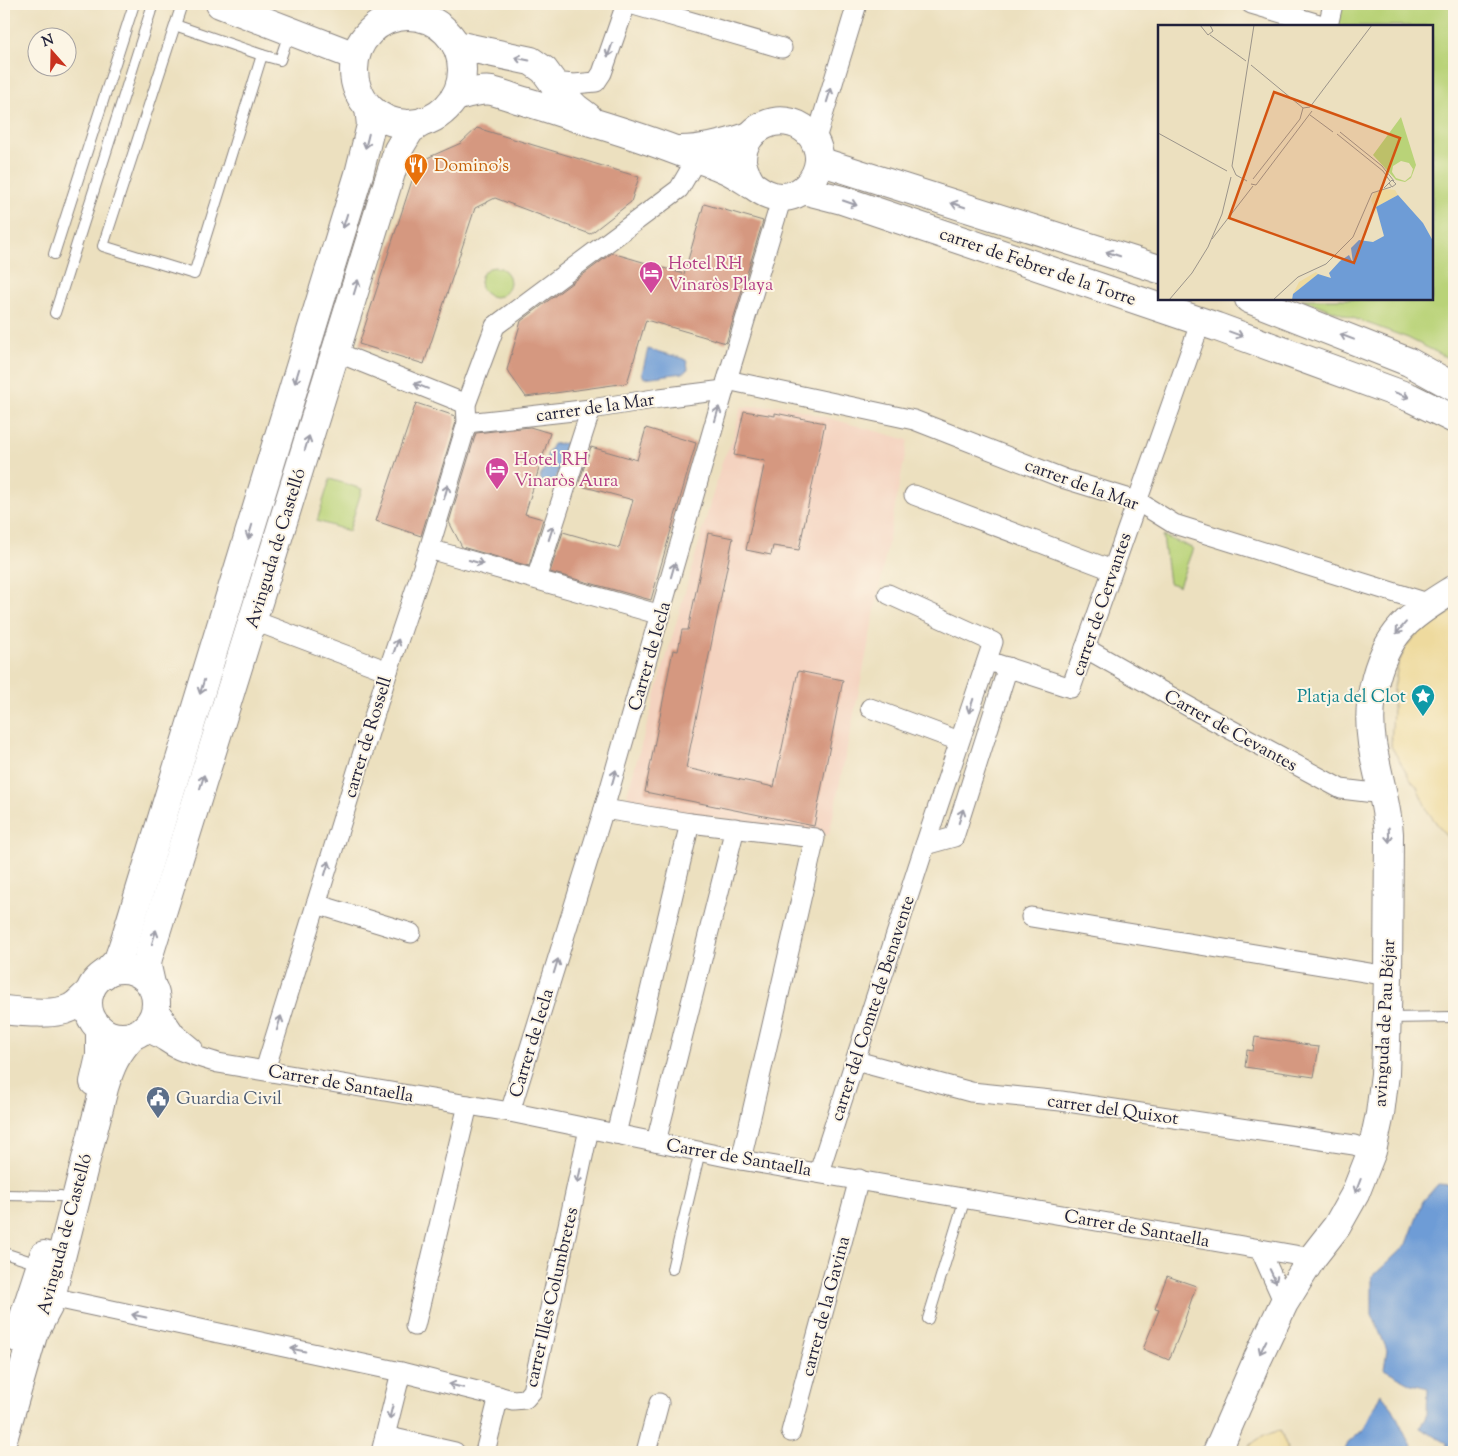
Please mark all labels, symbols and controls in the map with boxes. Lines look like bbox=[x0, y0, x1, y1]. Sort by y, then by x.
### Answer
inset map bbox=[1158, 25, 1433, 300]
north arrow bbox=[28, 28, 78, 78]
text: N bbox=[40, 30, 57, 53]
one-way arrow bbox=[605, 42, 615, 58]
one-way arrow bbox=[515, 54, 531, 63]
one-way arrow bbox=[825, 88, 835, 104]
one-way arrow bbox=[362, 133, 371, 149]
restaurant icon: Domino's bbox=[403, 152, 429, 186]
place label: Domino's bbox=[434, 154, 509, 180]
one-way arrow bbox=[841, 199, 857, 208]
one-way arrow bbox=[950, 199, 966, 209]
one-way arrow bbox=[339, 213, 349, 229]
street label: carrer de Febrer de la Torre bbox=[935, 222, 1139, 314]
one-way arrow bbox=[1105, 249, 1121, 258]
place label: Hotel RH Vinaròs Playa bbox=[668, 252, 773, 299]
hotel icon: Hotel RH Vinaròs Playa bbox=[638, 260, 664, 294]
one-way arrow bbox=[351, 280, 361, 296]
one-way arrow bbox=[1227, 330, 1243, 339]
one-way arrow bbox=[1340, 332, 1355, 341]
one-way arrow bbox=[292, 368, 302, 384]
one-way arrow bbox=[414, 380, 429, 390]
street label: carrer de la Mar bbox=[534, 388, 656, 430]
one-way arrow bbox=[1393, 391, 1409, 400]
one-way arrow bbox=[713, 406, 723, 422]
one-way arrow bbox=[303, 435, 313, 451]
place label: Hotel RH Vinaròs Aura bbox=[514, 448, 618, 495]
street label: carrer de la Mar bbox=[1021, 453, 1142, 519]
hotel icon: Hotel RH Vinaròs Aura bbox=[484, 456, 510, 490]
street label: Avinguda de Castelló bbox=[240, 465, 314, 632]
one-way arrow bbox=[442, 484, 452, 500]
one-way arrow bbox=[245, 523, 254, 539]
one-way arrow bbox=[547, 525, 557, 541]
street label: carrer de Cervantes bbox=[1066, 530, 1140, 680]
one-way arrow bbox=[468, 558, 484, 568]
one-way arrow bbox=[669, 563, 679, 579]
street label: Carrer de Iecla bbox=[623, 599, 679, 714]
one-way arrow bbox=[1396, 622, 1407, 635]
one-way arrow bbox=[392, 639, 401, 654]
street label: carrer de Rossell bbox=[338, 674, 400, 801]
one-way arrow bbox=[197, 679, 207, 695]
place icon: Platja del Clot bbox=[1410, 683, 1436, 717]
street label: Carrer de Cevantes bbox=[1159, 684, 1301, 779]
place label: Platja del Clot bbox=[1297, 685, 1406, 711]
one-way arrow bbox=[966, 698, 975, 714]
one-way arrow bbox=[609, 769, 619, 785]
one-way arrow bbox=[198, 774, 208, 790]
one-way arrow bbox=[956, 808, 966, 824]
one-way arrow bbox=[1384, 826, 1393, 842]
one-way arrow bbox=[322, 860, 332, 876]
street label: carrer del Comte de Benavente bbox=[825, 893, 923, 1125]
one-way arrow bbox=[150, 929, 160, 945]
street label: avinguda de Pau Béjar bbox=[1369, 938, 1403, 1108]
one-way arrow bbox=[551, 958, 561, 974]
street label: Carrer de Iecla bbox=[504, 986, 562, 1101]
one-way arrow bbox=[274, 1016, 284, 1032]
street label: Carrer de Santaella bbox=[266, 1059, 415, 1111]
public building icon: Guardia Civil bbox=[145, 1085, 171, 1119]
place label: Guardia Civil bbox=[176, 1087, 282, 1113]
street label: carrer del Quixot bbox=[1046, 1089, 1180, 1133]
street label: Carrer de Santaella bbox=[664, 1133, 813, 1185]
street label: Avinguda de Castelló bbox=[32, 1151, 100, 1318]
one-way arrow bbox=[574, 1168, 583, 1184]
one-way arrow bbox=[1353, 1178, 1362, 1193]
street label: Carrer de Santaella bbox=[1062, 1204, 1211, 1256]
street label: carrer Illes Columbretes bbox=[520, 1205, 586, 1390]
street label: carrer de la Gavina bbox=[796, 1233, 858, 1380]
one-way arrow bbox=[1268, 1268, 1278, 1283]
one-way arrow bbox=[131, 1311, 147, 1320]
one-way arrow bbox=[1258, 1339, 1267, 1354]
one-way arrow bbox=[290, 1345, 306, 1354]
one-way arrow bbox=[449, 1381, 465, 1390]
one-way arrow bbox=[386, 1404, 395, 1420]

